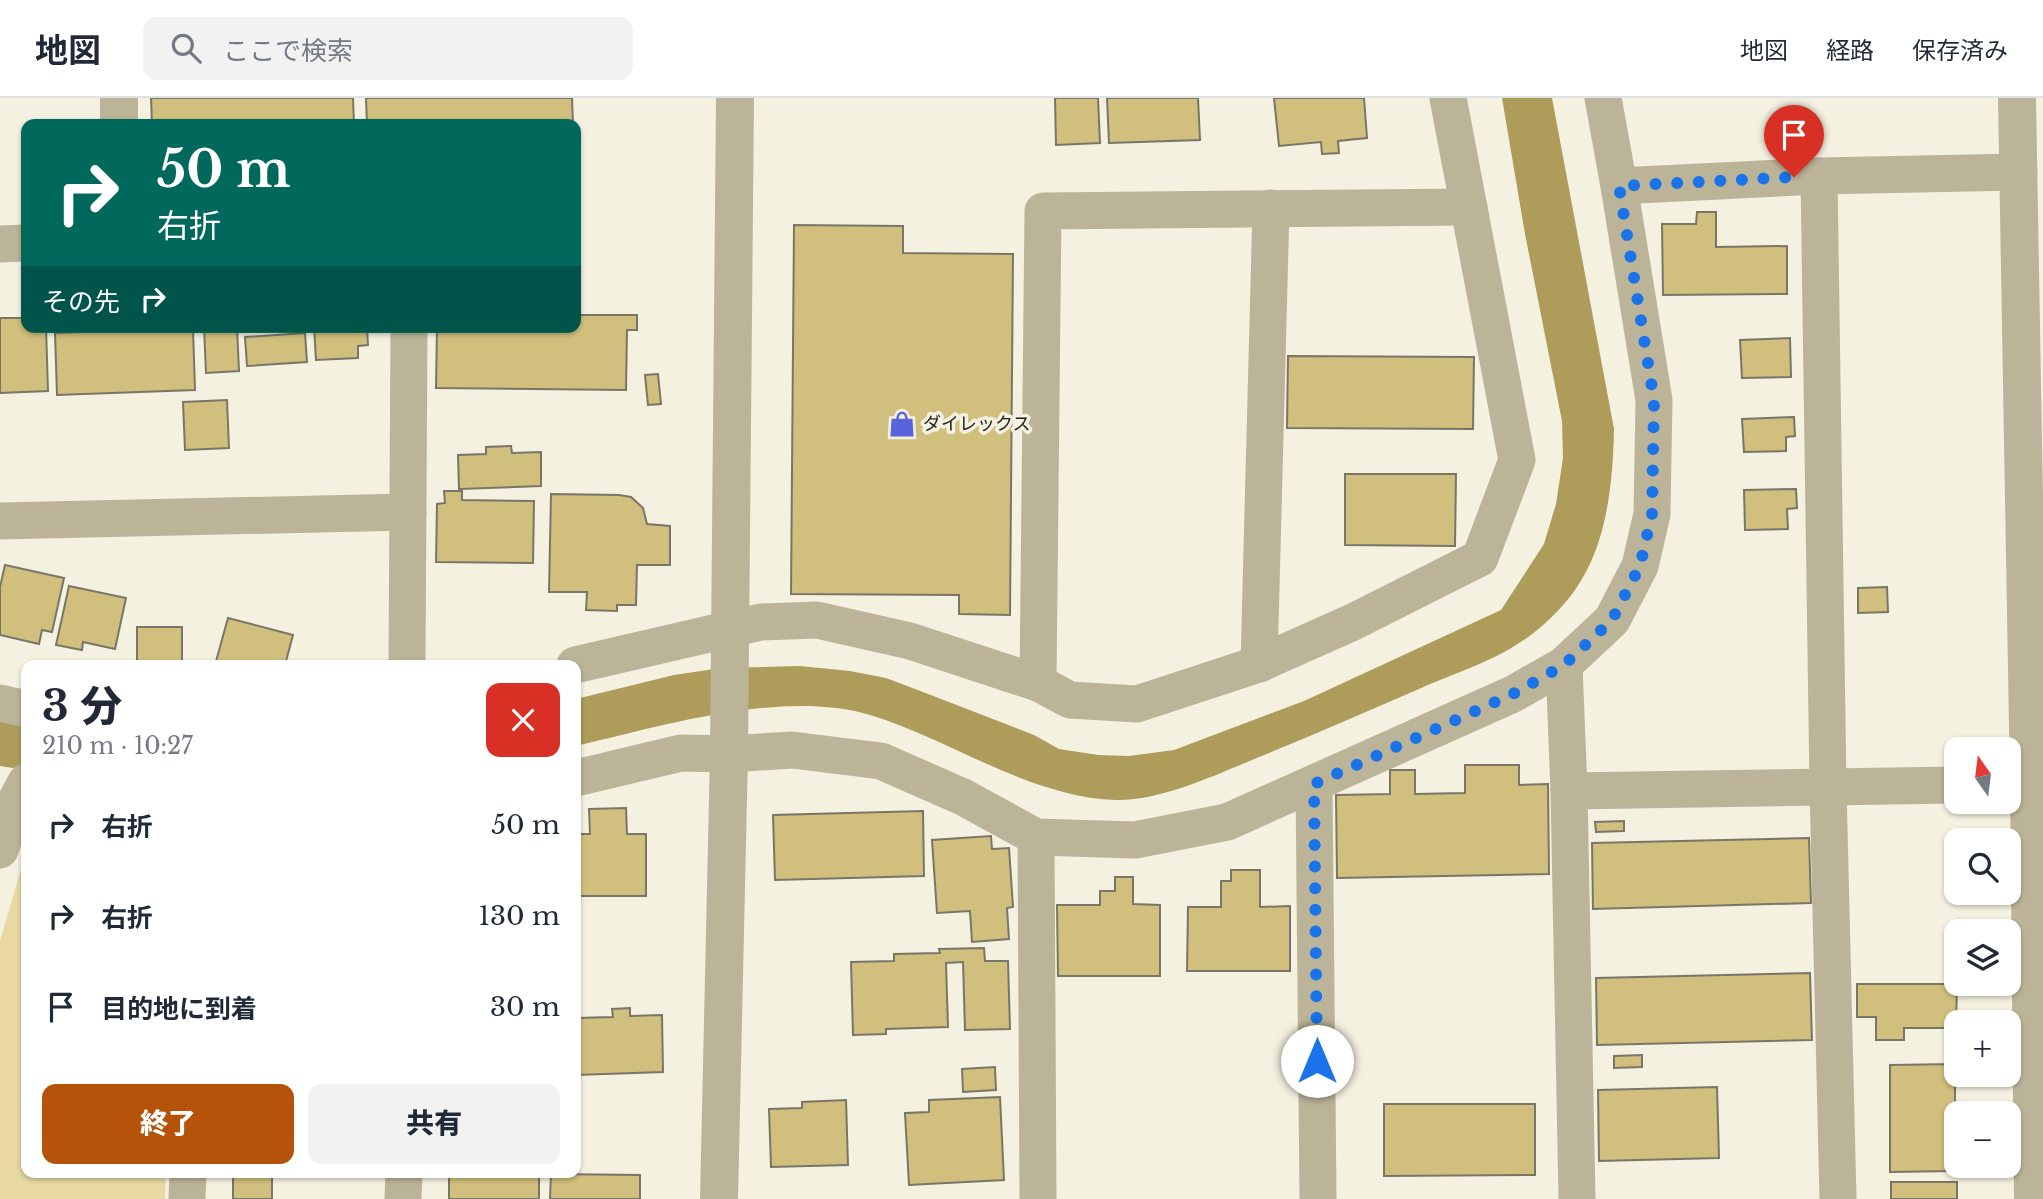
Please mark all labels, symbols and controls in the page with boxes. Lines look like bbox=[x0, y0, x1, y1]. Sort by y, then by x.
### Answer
search box bbox=[143, 17, 633, 80]
icon: search bbox=[167, 29, 205, 67]
text: 地図 bbox=[35, 30, 101, 71]
text: ここで検索 bbox=[223, 35, 353, 67]
text: 地図 bbox=[1740, 36, 1788, 65]
text: 経路 bbox=[1826, 36, 1874, 65]
text: 保存済み bbox=[1912, 36, 2008, 65]
pin bbox=[1764, 105, 1824, 177]
icon: arrive bbox=[1775, 116, 1813, 154]
text: 50 m bbox=[157, 139, 290, 200]
icon: right bbox=[42, 147, 133, 238]
text: 右折 bbox=[157, 206, 221, 246]
icon: right bbox=[134, 280, 172, 318]
text: その先 bbox=[42, 286, 120, 318]
shop icon: ダイレックス bbox=[887, 409, 917, 439]
place label: ダイレックス bbox=[923, 413, 1030, 435]
text: 3 分 bbox=[42, 680, 122, 732]
button: close bbox=[486, 683, 560, 757]
text: 210 m · 10:27 bbox=[42, 732, 193, 760]
north arrow bbox=[1944, 737, 2021, 814]
map controls bbox=[1944, 737, 2021, 1178]
icon: right bbox=[42, 806, 80, 844]
text: 50 m bbox=[491, 809, 560, 841]
text: 右折 bbox=[101, 811, 153, 843]
button: search bbox=[1944, 828, 2021, 905]
icon: right bbox=[42, 897, 80, 935]
text: 130 m bbox=[478, 900, 560, 932]
text: 右折 bbox=[101, 902, 153, 934]
button: layers bbox=[1944, 919, 2021, 996]
icon: arrive bbox=[42, 988, 80, 1026]
text: 30 m bbox=[490, 991, 560, 1023]
text: 目的地に到着 bbox=[101, 993, 257, 1025]
button: + bbox=[1944, 1010, 2021, 1087]
position arrow bbox=[1280, 1024, 1354, 1098]
button: 終了 bbox=[42, 1084, 294, 1164]
button: 共有 bbox=[308, 1084, 560, 1164]
button: − bbox=[1944, 1101, 2021, 1178]

